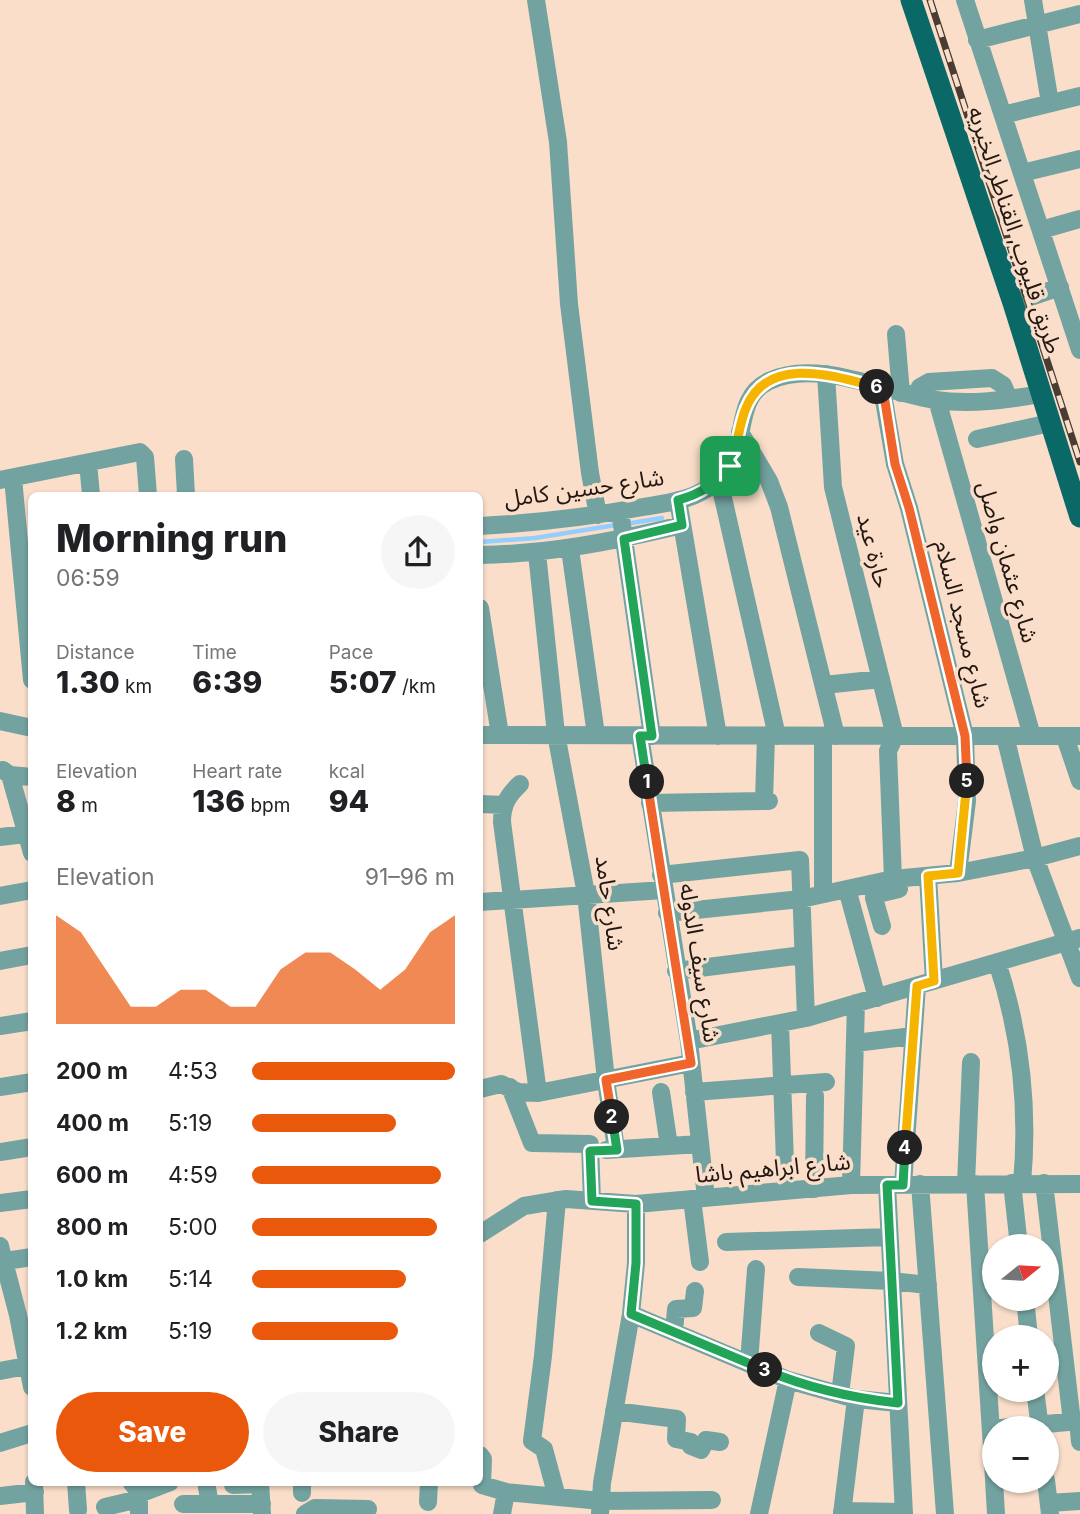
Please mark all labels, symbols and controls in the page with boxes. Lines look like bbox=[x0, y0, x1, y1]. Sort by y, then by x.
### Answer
street label: طريق قليوب, القناطر الخيريه bbox=[962, 103, 1068, 357]
pin: 6 bbox=[860, 370, 894, 404]
text: 6 bbox=[870, 375, 883, 398]
pin bbox=[700, 436, 760, 496]
icon: arrive bbox=[711, 447, 749, 485]
street label: شارع حسين كامل bbox=[502, 463, 666, 516]
street label: شارع عثمان واصل bbox=[969, 478, 1044, 647]
street label: حارة عيد bbox=[851, 511, 897, 591]
text: Morning run bbox=[56, 515, 287, 561]
button: share bbox=[381, 515, 455, 589]
street label: شارع مسجد السلام bbox=[925, 537, 997, 712]
text: 06:59 bbox=[56, 564, 120, 592]
text: Distance bbox=[56, 641, 134, 664]
text: Time bbox=[192, 641, 237, 664]
text: Pace bbox=[329, 641, 373, 664]
text: 1.30 bbox=[56, 664, 120, 700]
text: 6:39 bbox=[192, 664, 262, 700]
text: 5:07 bbox=[329, 664, 397, 700]
text: km bbox=[120, 675, 152, 698]
text: /km bbox=[397, 675, 436, 698]
text: Elevation bbox=[56, 760, 137, 783]
text: Heart rate bbox=[192, 760, 282, 783]
text: kcal bbox=[329, 760, 365, 783]
pin: 1 bbox=[630, 764, 664, 800]
pin: 5 bbox=[950, 764, 984, 798]
text: 5 bbox=[960, 769, 973, 792]
text: 1 bbox=[642, 770, 651, 793]
text: 8 bbox=[56, 783, 76, 819]
text: 136 bbox=[192, 783, 245, 819]
text: 94 bbox=[329, 783, 369, 819]
text: m bbox=[76, 794, 98, 817]
text: bpm bbox=[245, 794, 290, 817]
street label: شارع حامد bbox=[586, 854, 631, 953]
text: Elevation bbox=[56, 863, 155, 891]
text: 91–96 m bbox=[365, 863, 455, 891]
street label: شارع سيف الدوله bbox=[671, 881, 726, 1045]
text: 200 m bbox=[56, 1057, 128, 1085]
text: 4:53 bbox=[168, 1057, 218, 1085]
pin: 2 bbox=[594, 1100, 630, 1134]
text: 2 bbox=[606, 1105, 617, 1128]
text: 400 m bbox=[56, 1109, 129, 1137]
text: 5:19 bbox=[168, 1109, 212, 1137]
pin: 4 bbox=[888, 1130, 922, 1166]
text: 4 bbox=[898, 1136, 911, 1159]
street label: شارع ابراهيم باشا bbox=[694, 1147, 852, 1192]
text: 600 m bbox=[56, 1161, 128, 1189]
text: 4:59 bbox=[168, 1161, 218, 1189]
text: 800 m bbox=[56, 1213, 128, 1241]
text: 5:00 bbox=[168, 1213, 218, 1241]
north arrow bbox=[982, 1234, 1059, 1311]
map controls bbox=[982, 1234, 1059, 1493]
text: 1.0 km bbox=[56, 1265, 128, 1293]
text: 5:14 bbox=[168, 1265, 213, 1293]
text: 1.2 km bbox=[56, 1317, 128, 1345]
text: 5:19 bbox=[168, 1317, 212, 1345]
button: + bbox=[982, 1325, 1059, 1402]
pin: 3 bbox=[748, 1352, 782, 1388]
text: 3 bbox=[758, 1358, 771, 1381]
button: Save bbox=[56, 1392, 249, 1472]
button: Share bbox=[263, 1392, 455, 1472]
button: − bbox=[982, 1416, 1059, 1493]

